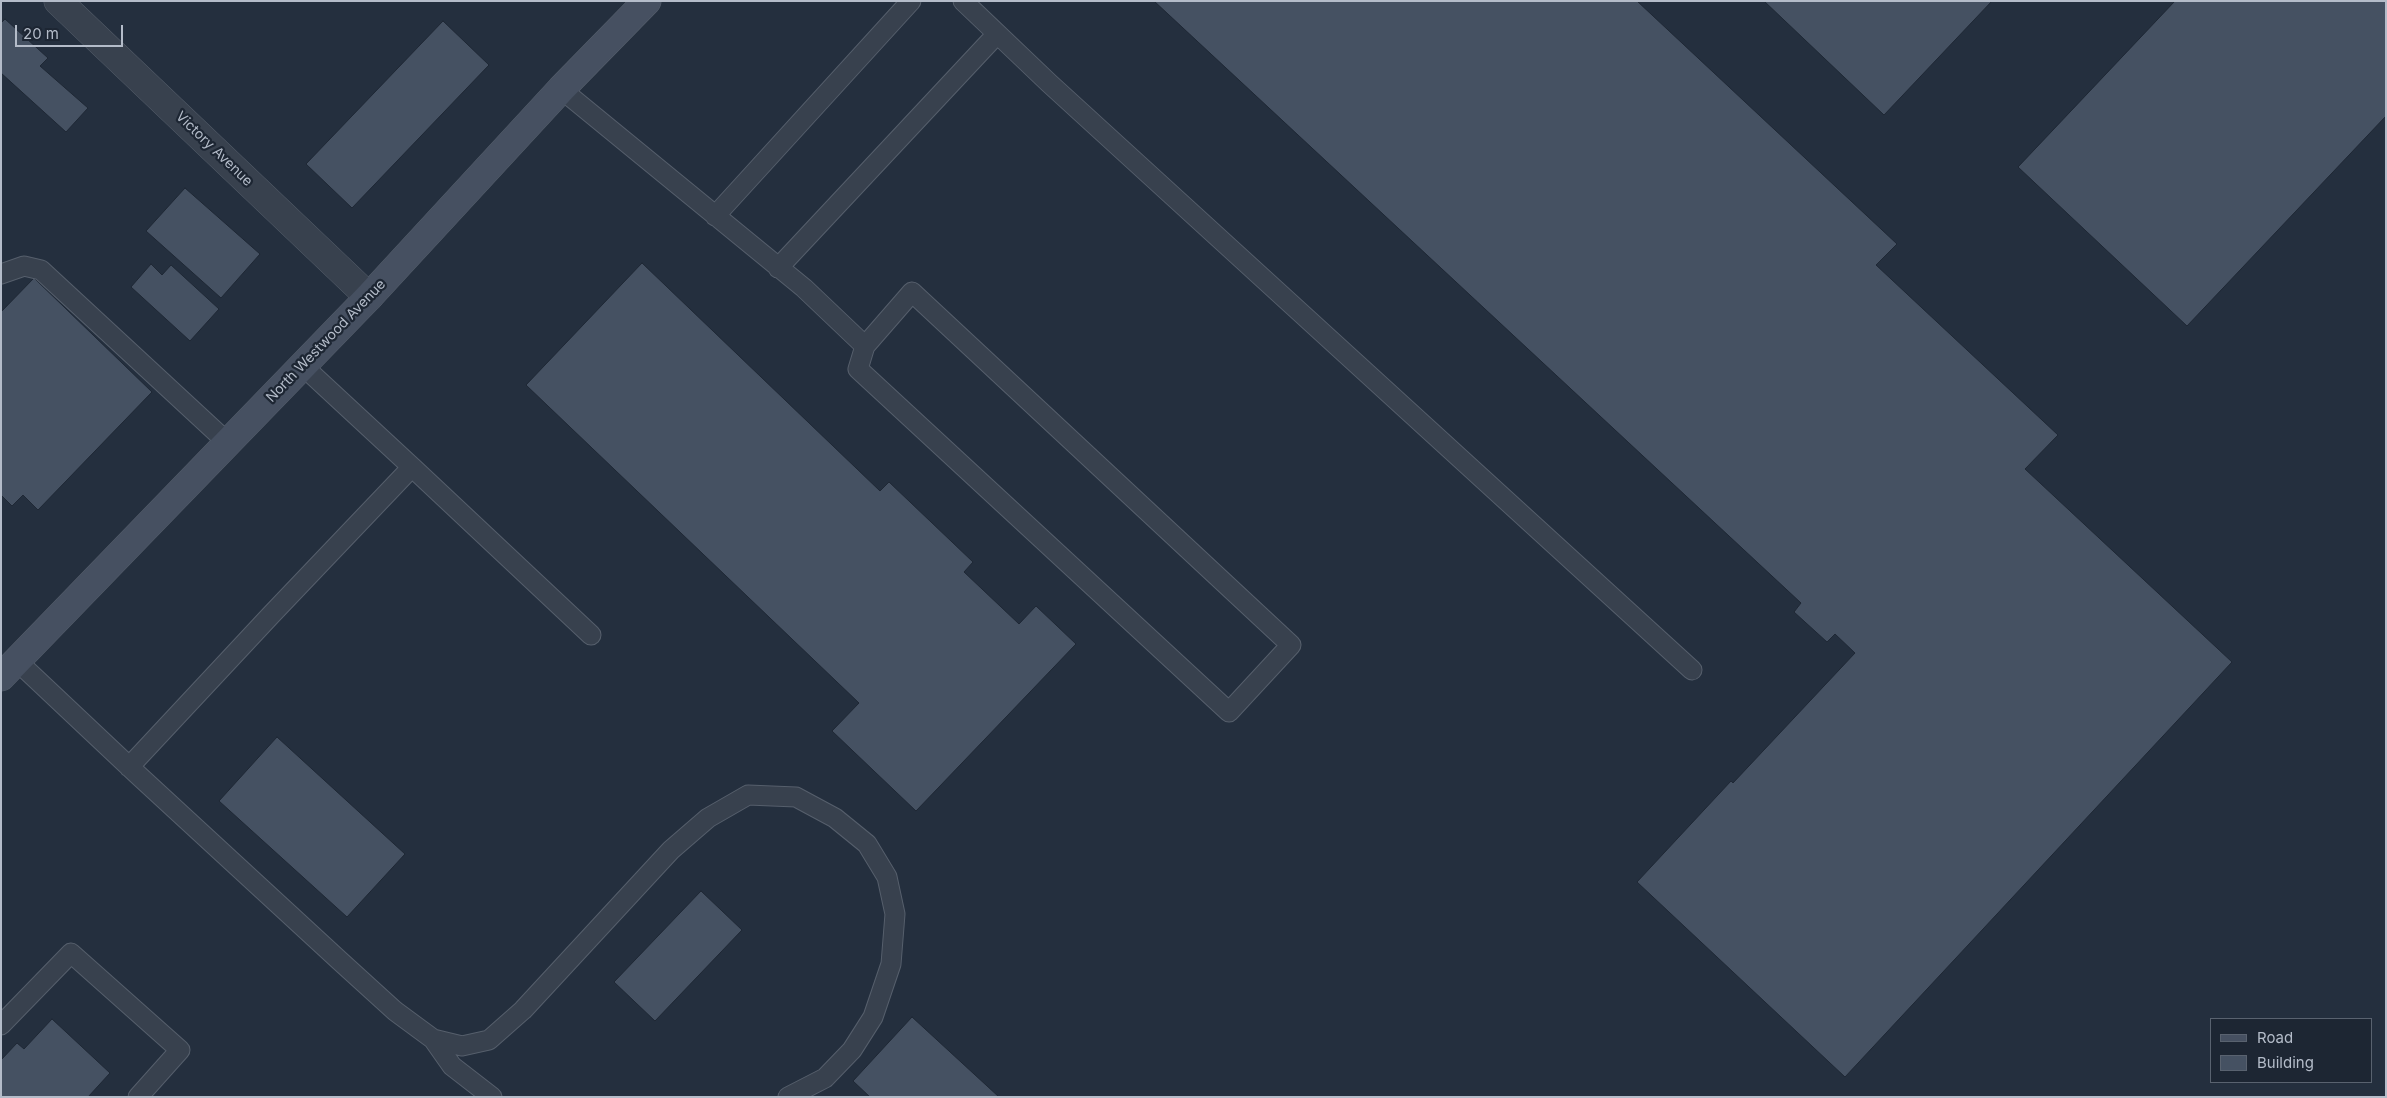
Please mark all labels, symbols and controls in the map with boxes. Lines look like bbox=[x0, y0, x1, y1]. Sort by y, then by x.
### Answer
scale bar bbox=[18, 15, 125, 47]
text: 20 m bbox=[23, 24, 59, 43]
street label: Victory Avenue bbox=[172, 108, 256, 190]
street label: North Westwood Avenue bbox=[263, 276, 389, 406]
legend bbox=[2210, 1018, 2372, 1083]
text: Road bbox=[2257, 1028, 2293, 1047]
text: Building bbox=[2257, 1053, 2314, 1072]

